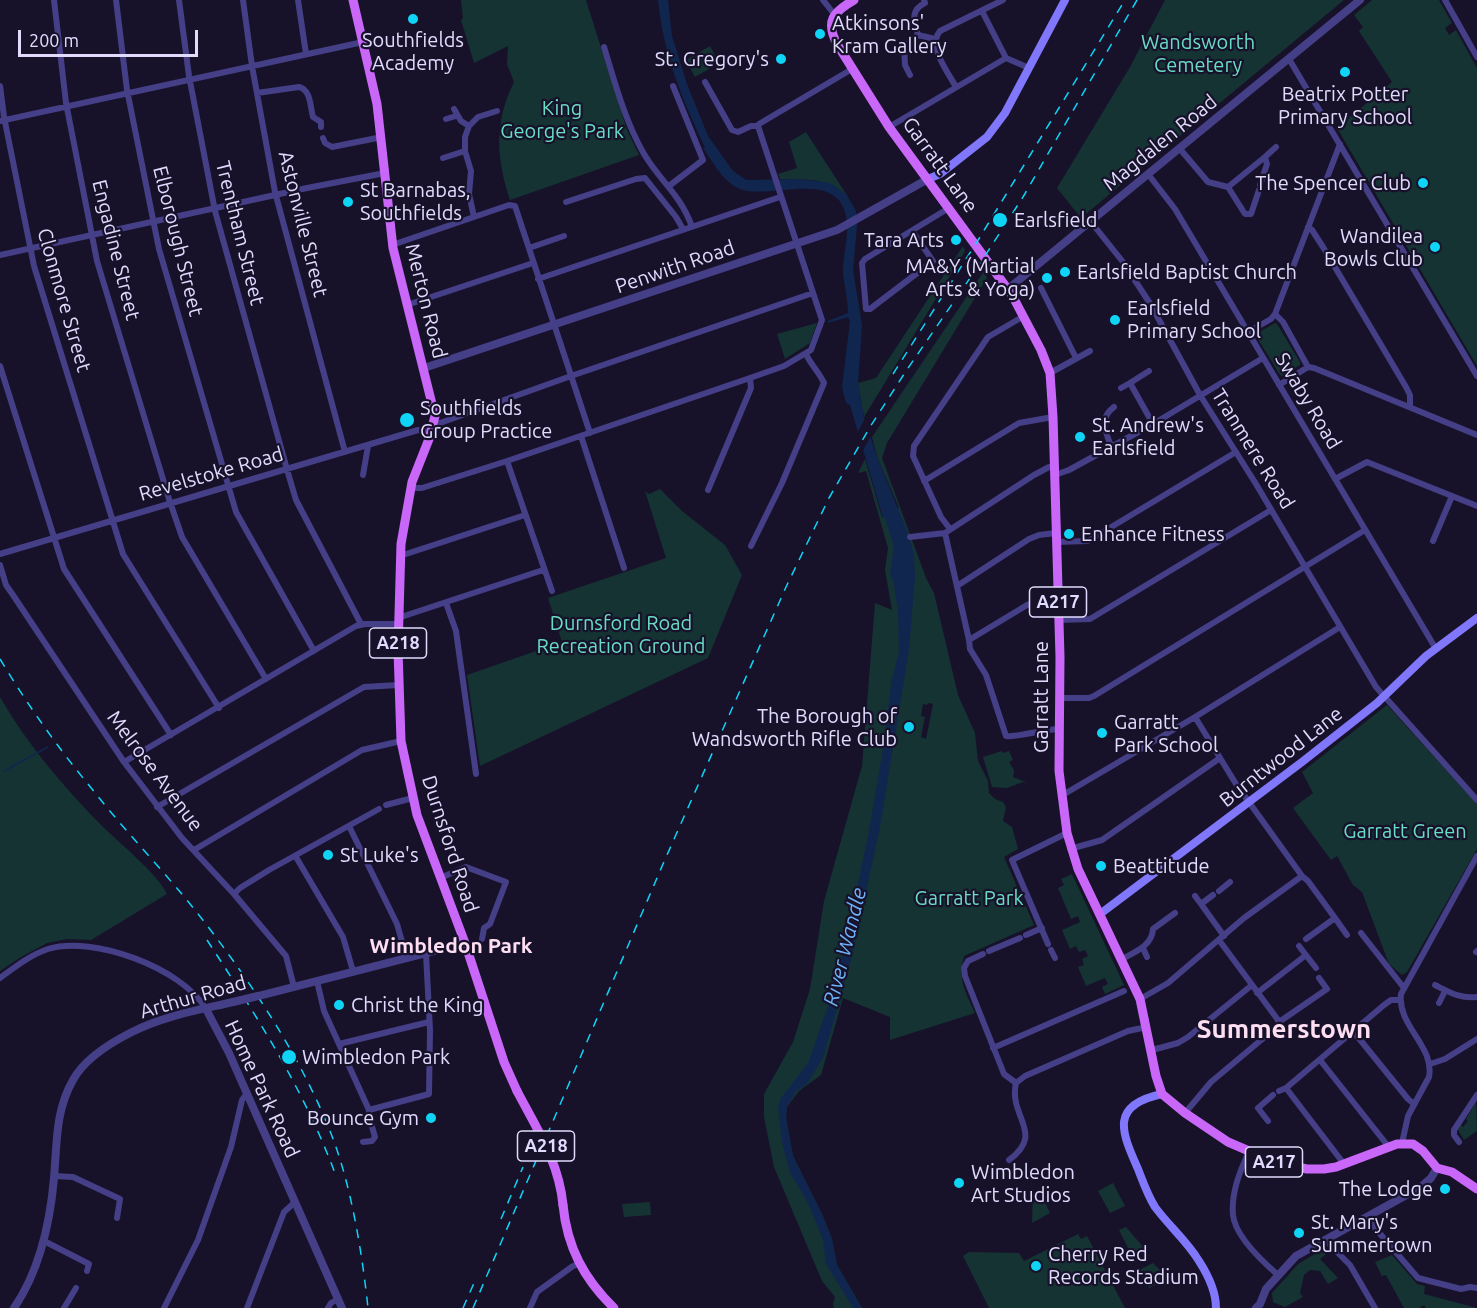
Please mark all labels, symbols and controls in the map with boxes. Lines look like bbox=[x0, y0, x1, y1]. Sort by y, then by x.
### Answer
place label: Atkinsons' Kram Gallery bbox=[832, 11, 947, 58]
marker: Southfields Academy bbox=[406, 12, 420, 26]
scale bar bbox=[21, 18, 201, 56]
marker: Atkinsons' Kram Gallery bbox=[813, 27, 827, 41]
place label: Southfields Academy bbox=[362, 28, 464, 75]
text: 200 m bbox=[29, 30, 79, 50]
park label: Wandsworth Cemetery bbox=[1141, 30, 1255, 77]
place label: St. Gregory's bbox=[655, 47, 769, 71]
marker: St. Gregory's bbox=[774, 52, 788, 66]
marker: Beatrix Potter Primary School bbox=[1338, 65, 1352, 79]
place label: Beatrix Potter Primary School bbox=[1278, 82, 1412, 129]
street label: Magdalen Road bbox=[1098, 90, 1222, 196]
park label: King George's Park bbox=[500, 96, 624, 143]
street label: Garratt Lane bbox=[897, 113, 983, 217]
street label: Astonville Street bbox=[273, 149, 333, 299]
street label: Trentham Street bbox=[210, 158, 270, 308]
street label: Elborough Street bbox=[148, 163, 208, 319]
place label: The Spencer Club bbox=[1255, 171, 1411, 195]
marker: The Spencer Club bbox=[1416, 176, 1430, 190]
street label: Engadine Street bbox=[87, 177, 145, 323]
place label: St Barnabas, Southfields bbox=[360, 178, 471, 225]
marker: St Barnabas, Southfields bbox=[341, 195, 355, 209]
place label: Earlsfield bbox=[1014, 208, 1097, 232]
marker: Earlsfield bbox=[991, 211, 1009, 229]
place label: Wandilea Bowls Club bbox=[1324, 224, 1423, 271]
street label: Clonmore Street bbox=[32, 225, 96, 375]
place label: Tara Arts bbox=[864, 228, 944, 252]
marker: Tara Arts bbox=[949, 233, 963, 247]
street label: Penwith Road bbox=[612, 235, 738, 299]
marker: Wandilea Bowls Club bbox=[1428, 240, 1442, 254]
street label: Merton Road bbox=[400, 241, 452, 361]
place label: MA&Y (Martial Arts & Yoga) bbox=[906, 254, 1035, 301]
place label: Earlsfield Baptist Church bbox=[1077, 260, 1297, 284]
marker: Earlsfield Baptist Church bbox=[1058, 265, 1072, 279]
marker: MA&Y (Martial Arts & Yoga) bbox=[1040, 271, 1054, 285]
place label: Earlsfield Primary School bbox=[1127, 296, 1261, 343]
marker: Earlsfield Primary School bbox=[1108, 313, 1122, 327]
street label: Swaby Road bbox=[1270, 348, 1346, 454]
street label: Tranmere Road bbox=[1206, 384, 1300, 514]
place label: Southfields Group Practice bbox=[420, 396, 552, 443]
marker: Southfields Group Practice bbox=[398, 411, 416, 429]
place label: St. Andrew's Earlsfield bbox=[1092, 413, 1204, 460]
marker: St. Andrew's Earlsfield bbox=[1073, 430, 1087, 444]
street label: Revelstoke Road bbox=[136, 442, 286, 506]
place label: Enhance Fitness bbox=[1081, 522, 1225, 546]
marker: Enhance Fitness bbox=[1062, 527, 1076, 541]
road number: A217 bbox=[1030, 587, 1086, 617]
park label: Durnsford Road Recreation Ground bbox=[536, 611, 706, 658]
road number: A218 bbox=[370, 628, 426, 658]
street label: Garratt Lane bbox=[1029, 641, 1053, 753]
street label: Burntwood Lane bbox=[1215, 702, 1347, 812]
place label: The Borough of Wandsworth Rifle Club bbox=[692, 704, 897, 751]
street label: Melrose Avenue bbox=[102, 706, 208, 836]
place label: Garratt Park School bbox=[1114, 710, 1218, 757]
marker: The Borough of Wandsworth Rifle Club bbox=[902, 720, 916, 734]
marker: Garratt Park School bbox=[1095, 726, 1109, 740]
street label: Durnsford Road bbox=[417, 773, 483, 915]
park label: Garratt Green bbox=[1343, 819, 1467, 843]
place label: St Luke's bbox=[340, 843, 419, 867]
marker: St Luke's bbox=[321, 848, 335, 862]
place label: Beattitude bbox=[1113, 854, 1210, 878]
marker: Beattitude bbox=[1094, 859, 1108, 873]
water label: River Wandle bbox=[818, 885, 872, 1009]
park label: Garratt Park bbox=[915, 886, 1023, 910]
district label: Wimbledon Park bbox=[370, 933, 532, 959]
street label: Arthur Road bbox=[137, 970, 249, 1024]
place label: Christ the King bbox=[351, 993, 483, 1017]
marker: Christ the King bbox=[332, 998, 346, 1012]
district label: Summerstown bbox=[1197, 1013, 1371, 1045]
street label: Home Park Road bbox=[220, 1016, 304, 1162]
place label: Wimbledon Park bbox=[302, 1045, 450, 1069]
marker: Wimbledon Park bbox=[280, 1048, 298, 1066]
place label: Bounce Gym bbox=[307, 1106, 419, 1130]
marker: Bounce Gym bbox=[424, 1111, 438, 1125]
road number: A218 bbox=[518, 1131, 574, 1161]
road number: A217 bbox=[1246, 1147, 1302, 1177]
place label: Wimbledon Art Studios bbox=[971, 1160, 1075, 1207]
marker: Wimbledon Art Studios bbox=[952, 1176, 966, 1190]
place label: The Lodge bbox=[1339, 1177, 1433, 1201]
marker: The Lodge bbox=[1438, 1182, 1452, 1196]
place label: St. Mary's Summertown bbox=[1311, 1210, 1432, 1257]
marker: St. Mary's Summertown bbox=[1292, 1226, 1306, 1240]
place label: Cherry Red Records Stadium bbox=[1048, 1242, 1199, 1289]
marker: Cherry Red Records Stadium bbox=[1029, 1259, 1043, 1273]

